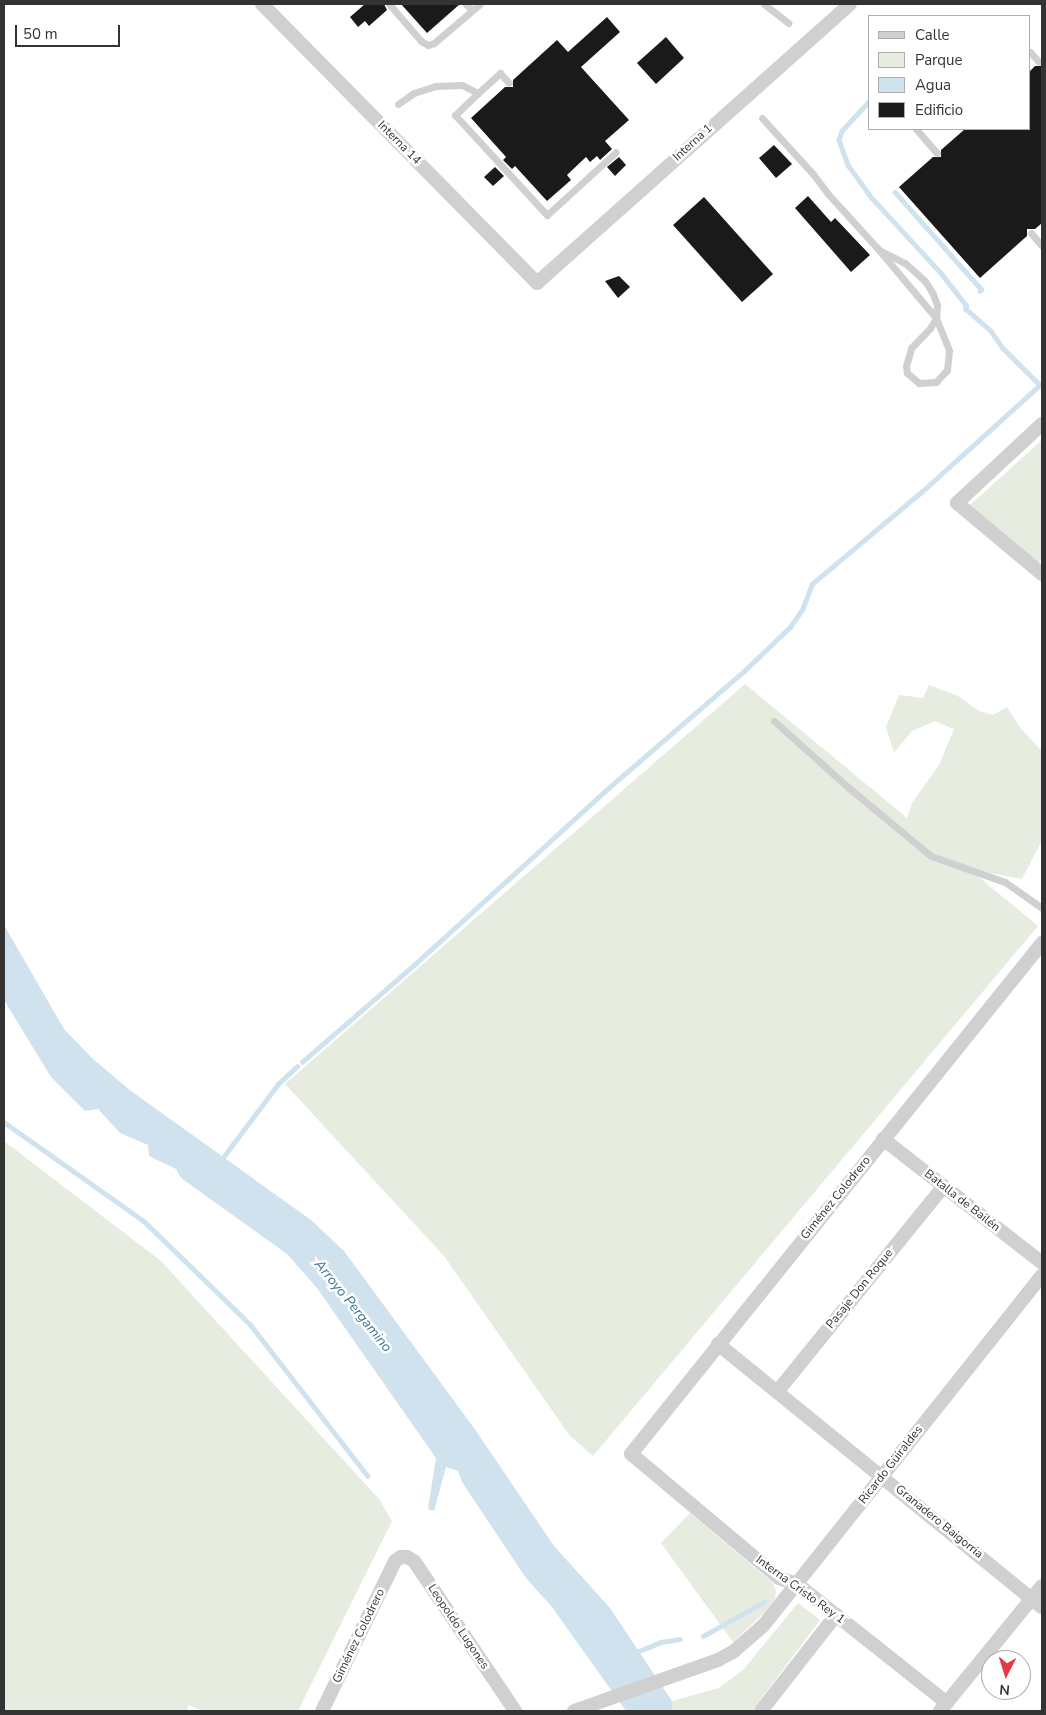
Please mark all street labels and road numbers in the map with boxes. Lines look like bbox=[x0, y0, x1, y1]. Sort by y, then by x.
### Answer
street label: Interna 14 bbox=[374, 118, 424, 168]
street label: Interna 1 bbox=[670, 122, 716, 164]
street label: Giménez Colodrero bbox=[798, 1153, 874, 1243]
street label: Batalla de Bailén bbox=[921, 1167, 1003, 1235]
street label: Pasaje Don Roque bbox=[823, 1246, 897, 1332]
street label: Ricardo Güiraldes bbox=[856, 1423, 926, 1507]
street label: Granadero Baigorria bbox=[892, 1482, 986, 1562]
street label: Interna Cristo Rey 1 bbox=[753, 1553, 847, 1627]
street label: Leopoldo Lugones bbox=[424, 1582, 492, 1672]
street label: Giménez Colodrero bbox=[330, 1587, 388, 1685]

